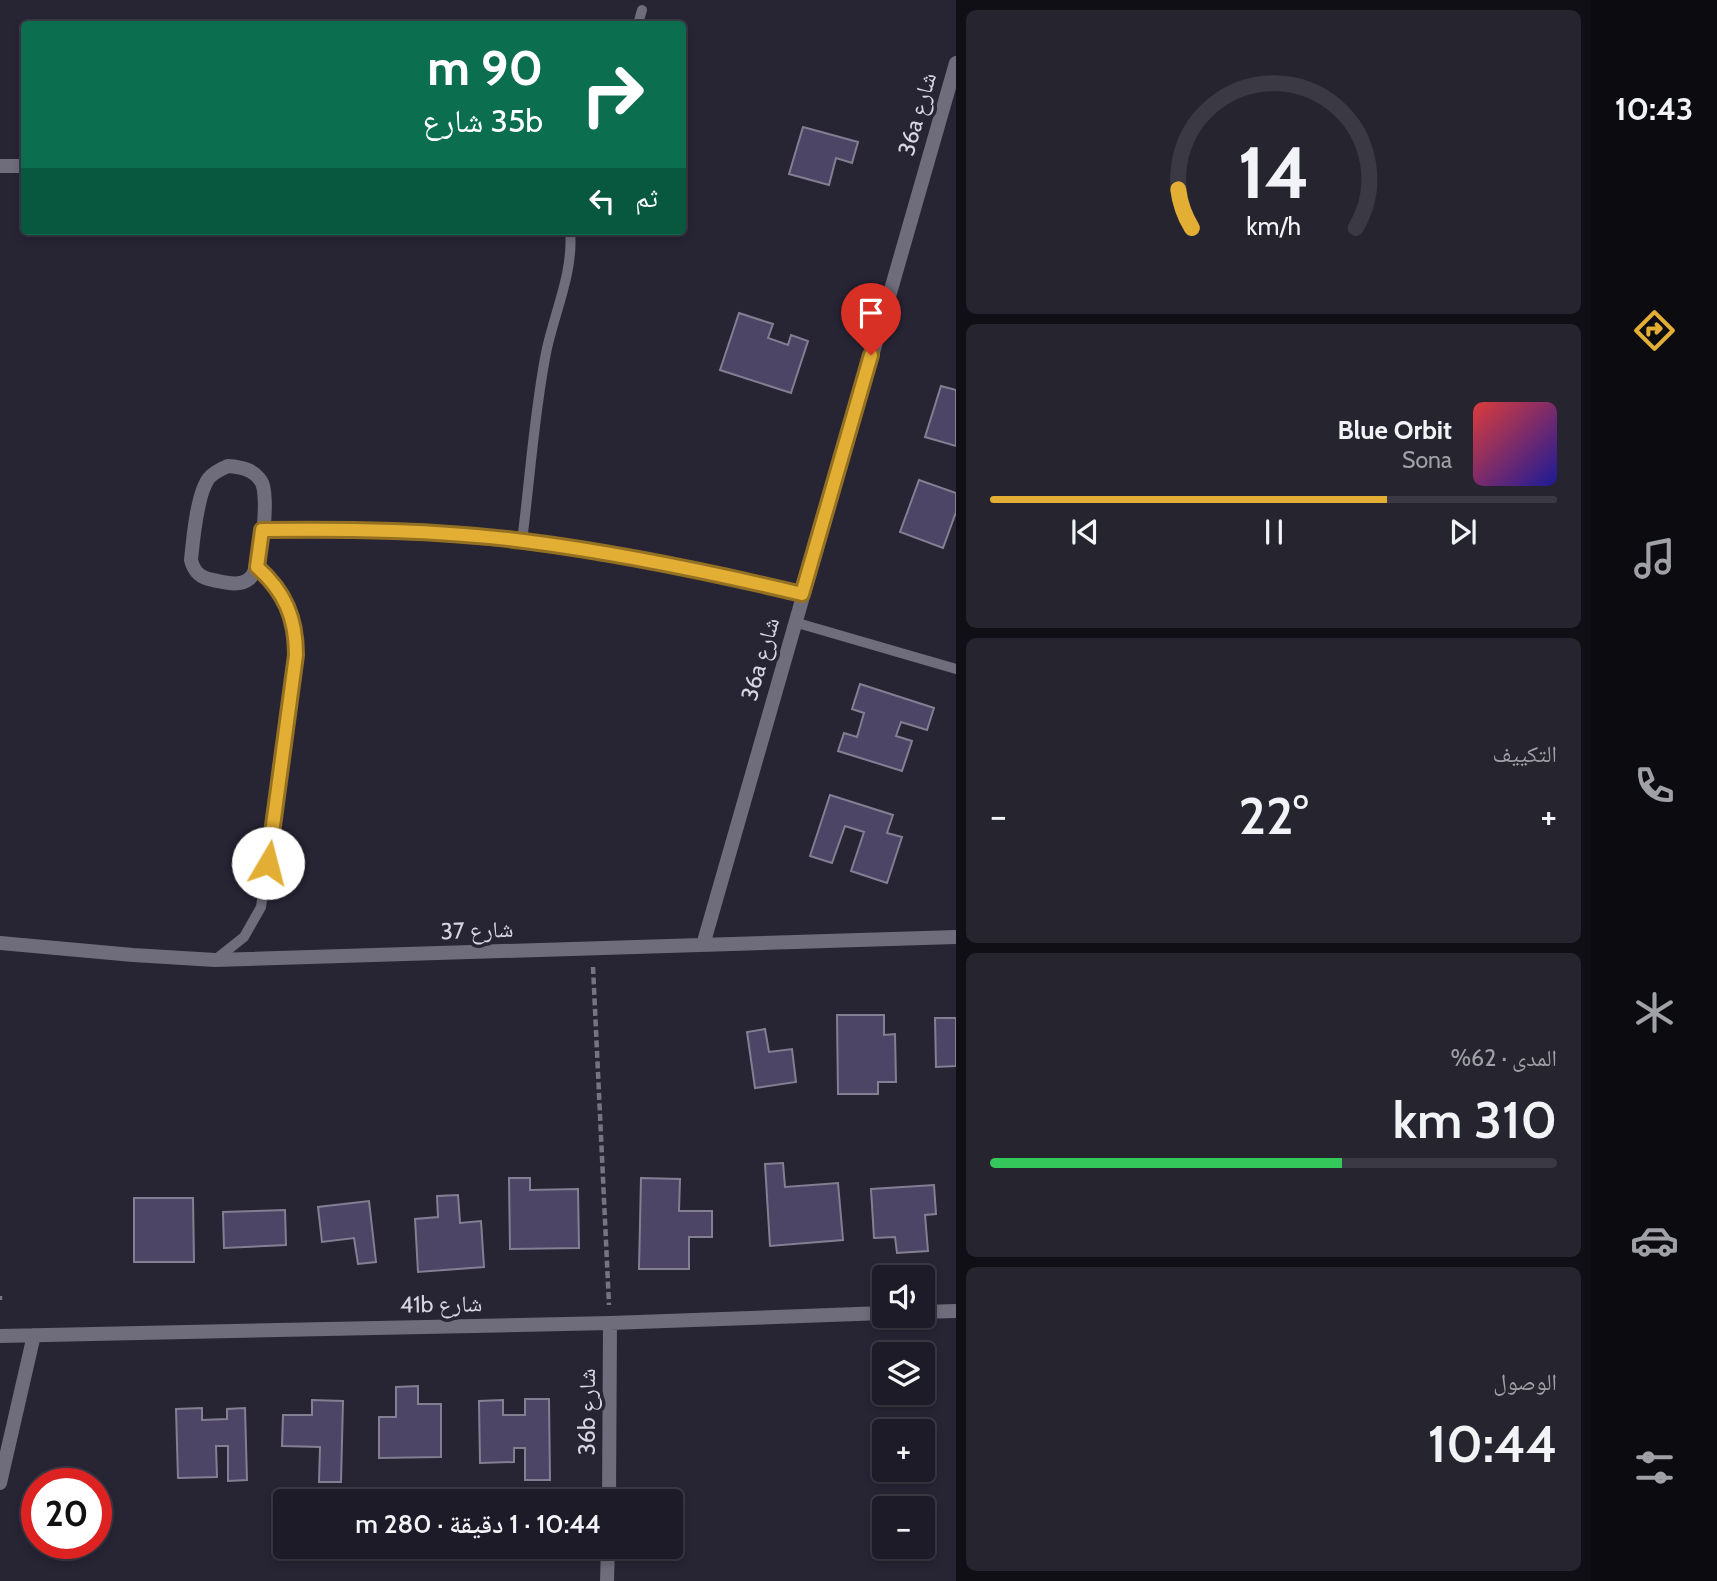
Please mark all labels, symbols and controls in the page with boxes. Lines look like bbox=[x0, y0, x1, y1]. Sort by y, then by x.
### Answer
text: 90 m bbox=[427, 38, 543, 97]
icon: right bbox=[567, 49, 658, 140]
street label: 36a شارع bbox=[892, 69, 943, 159]
text: 10:43 bbox=[1615, 89, 1693, 128]
text: 35b شارع bbox=[423, 101, 543, 140]
text: 14 bbox=[1237, 128, 1310, 216]
icon: left bbox=[583, 182, 621, 220]
text: ثم bbox=[635, 182, 658, 214]
text: km/h bbox=[1246, 211, 1301, 241]
pin bbox=[841, 283, 901, 355]
icon: arrive bbox=[852, 294, 890, 332]
icon: directions bbox=[1630, 306, 1679, 355]
text: Blue Orbit bbox=[1337, 414, 1452, 446]
text: Sona bbox=[1402, 446, 1452, 474]
icon: previous bbox=[1066, 513, 1104, 551]
icon: pause bbox=[1255, 513, 1293, 551]
icon: next bbox=[1444, 513, 1482, 551]
icon: music bbox=[1630, 534, 1679, 583]
street label: 36a شارع bbox=[735, 614, 786, 704]
text: التكييف bbox=[1492, 740, 1557, 768]
icon: phone bbox=[1630, 761, 1679, 810]
text: 22° bbox=[1239, 784, 1308, 847]
text: − bbox=[990, 792, 1007, 839]
text: + bbox=[1540, 792, 1557, 839]
position arrow bbox=[231, 826, 305, 900]
street label: شارع 37 bbox=[440, 915, 514, 946]
icon: climate bbox=[1630, 988, 1679, 1037]
text: المدى · 62% bbox=[1450, 1044, 1557, 1072]
text: 310 km bbox=[1392, 1088, 1557, 1151]
icon: car bbox=[1630, 1216, 1679, 1265]
map controls bbox=[872, 1265, 935, 1559]
button: sound bbox=[872, 1265, 935, 1328]
street label: 41b شارع bbox=[400, 1289, 482, 1320]
button: layers bbox=[872, 1342, 935, 1405]
street label: 36b شارع bbox=[573, 1368, 602, 1456]
text: الوصول bbox=[1493, 1368, 1557, 1396]
text: 10:44 bbox=[1428, 1412, 1557, 1475]
button: + bbox=[872, 1419, 935, 1482]
icon: filters bbox=[1630, 1443, 1679, 1492]
speed limit sign: 20 bbox=[21, 1468, 112, 1559]
button: − bbox=[872, 1496, 935, 1559]
text: 10:44 · 1 دقيقة · 280 m bbox=[355, 1508, 601, 1540]

